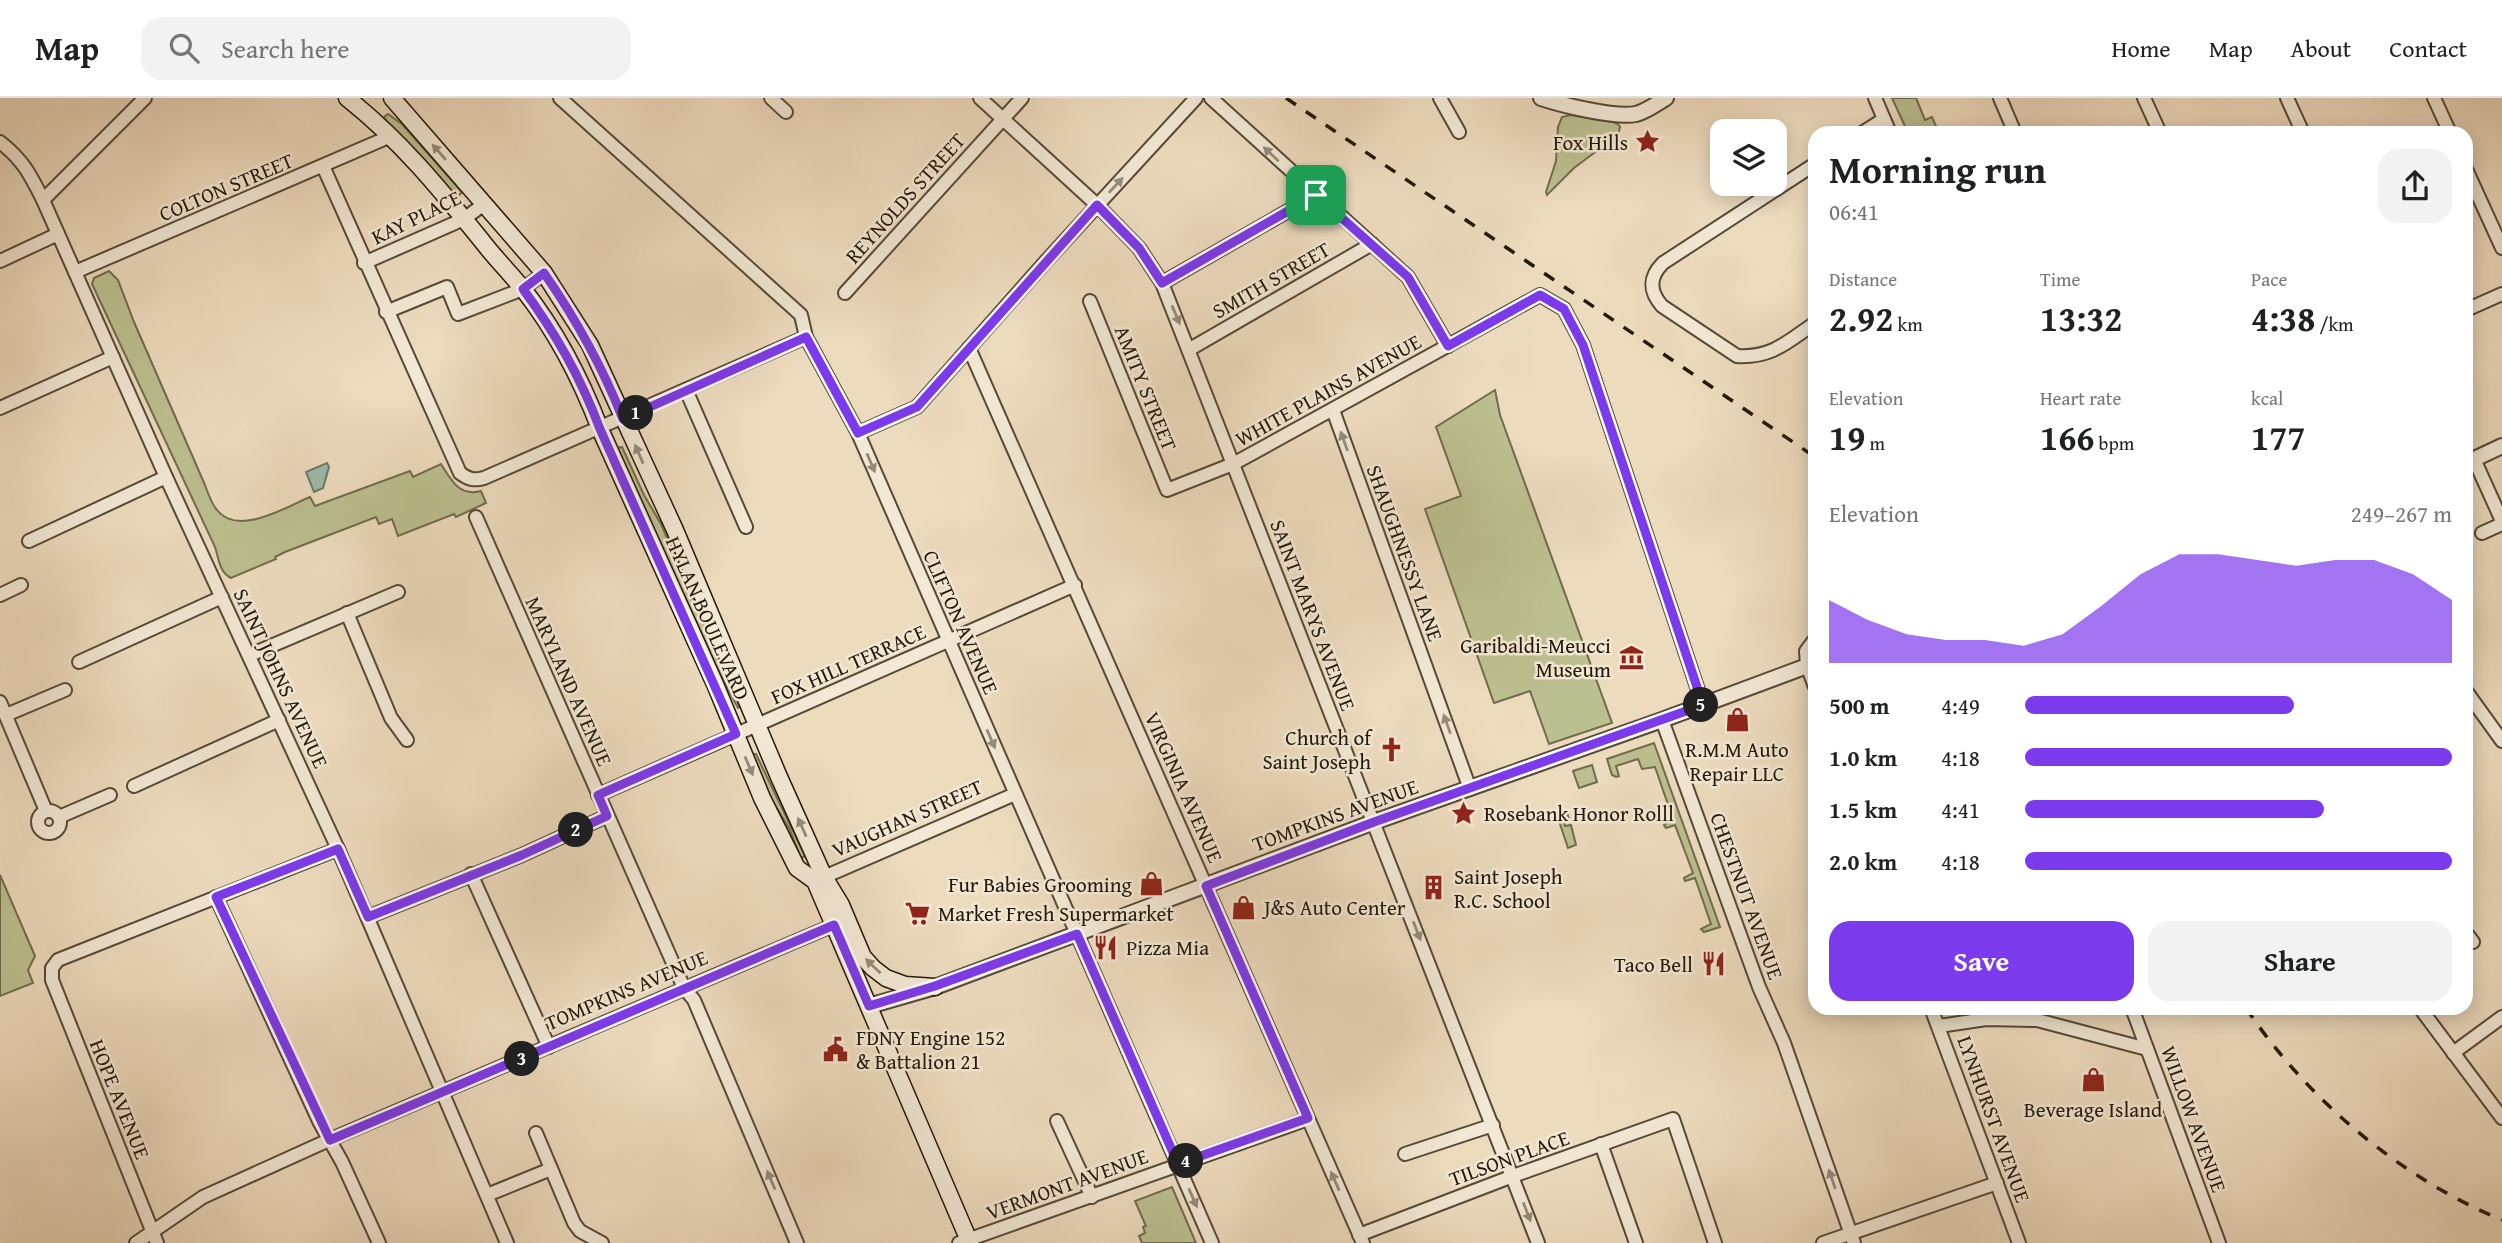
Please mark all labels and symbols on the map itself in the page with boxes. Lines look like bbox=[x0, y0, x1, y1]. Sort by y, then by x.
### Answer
street label: REYNOLDS STREET bbox=[838, 125, 972, 270]
place label: Fox Hills bbox=[1553, 127, 1628, 158]
place icon: Fox Hills bbox=[1634, 128, 1662, 156]
one-way arrow bbox=[432, 144, 447, 161]
street label: COLTON STREET bbox=[154, 145, 298, 229]
one-way arrow bbox=[1263, 146, 1280, 162]
pin bbox=[1286, 165, 1346, 225]
one-way arrow bbox=[1107, 177, 1123, 194]
street label: KAY PLACE bbox=[366, 182, 467, 252]
street label: SMITH STREET bbox=[1206, 234, 1336, 326]
one-way arrow bbox=[1170, 304, 1181, 325]
street label: AMITY STREET bbox=[1107, 321, 1185, 455]
street label: WHITE PLAINS AVENUE bbox=[1229, 326, 1427, 454]
pin: 1 bbox=[618, 396, 654, 430]
one-way arrow bbox=[1339, 431, 1350, 452]
one-way arrow bbox=[633, 444, 645, 464]
one-way arrow bbox=[865, 453, 877, 473]
street label: SHAUGHNESSY LANE bbox=[1359, 460, 1451, 646]
street label: SAINT MARYS AVENUE bbox=[1262, 515, 1364, 715]
street label: HYLAN BOULEVARD bbox=[658, 531, 758, 705]
street label: CLIFTON AVENUE bbox=[915, 545, 1007, 699]
street label: SAINT JOHNS AVENUE bbox=[226, 583, 336, 773]
street label: MARYLAND AVENUE bbox=[518, 591, 620, 771]
street label: FOX HILL TERRACE bbox=[766, 616, 931, 712]
place label: Garibaldi-Meucci Museum bbox=[1460, 630, 1611, 685]
museum icon: Garibaldi-Meucci Museum bbox=[1617, 643, 1645, 671]
pin: 5 bbox=[1684, 688, 1718, 722]
shop icon: R.M.M Auto Repair LLC bbox=[1723, 706, 1751, 734]
street label: VIRGINIA AVENUE bbox=[1137, 707, 1231, 868]
one-way arrow bbox=[1441, 714, 1452, 735]
place label: Church of Saint Joseph bbox=[1262, 722, 1373, 777]
one-way arrow bbox=[985, 729, 997, 749]
place label: R.M.M Auto Repair LLC bbox=[1685, 734, 1789, 789]
church icon: Church of Saint Joseph bbox=[1377, 735, 1405, 763]
one-way arrow bbox=[744, 756, 755, 777]
street label: VAUGHAN STREET bbox=[827, 771, 987, 865]
street label: TOMPKINS AVENUE bbox=[1248, 771, 1422, 859]
place label: Rosebank Honor Rolll bbox=[1484, 798, 1674, 829]
place icon: Rosebank Honor Rolll bbox=[1450, 799, 1478, 827]
street label: CHESTNUT AVENUE bbox=[1702, 808, 1792, 984]
pin: 2 bbox=[558, 812, 594, 848]
one-way arrow bbox=[796, 817, 808, 837]
place label: Saint Joseph R.C. School bbox=[1454, 861, 1563, 916]
place label: Fur Babies Grooming bbox=[948, 869, 1133, 900]
shop icon: Fur Babies Grooming bbox=[1138, 870, 1166, 898]
building icon: Saint Joseph R.C. School bbox=[1420, 874, 1448, 902]
place label: J&S Auto Center bbox=[1261, 892, 1406, 923]
shop icon: J&S Auto Center bbox=[1230, 893, 1258, 921]
place label: Market Fresh Supermarket bbox=[938, 898, 1174, 929]
supermarket icon: Market Fresh Supermarket bbox=[904, 899, 932, 927]
one-way arrow bbox=[1412, 921, 1423, 942]
place label: Pizza Mia bbox=[1126, 932, 1209, 963]
restaurant icon: Pizza Mia bbox=[1092, 933, 1120, 961]
street label: TOMPKINS AVENUE bbox=[540, 942, 713, 1038]
place label: Taco Bell bbox=[1614, 949, 1693, 980]
restaurant icon: Taco Bell bbox=[1699, 950, 1727, 978]
one-way arrow bbox=[864, 958, 881, 975]
place label: FDNY Engine 152 & Battalion 21 bbox=[856, 1022, 1005, 1077]
street label: LYNHURST AVENUE bbox=[1949, 1031, 2039, 1207]
street label: HOPE AVENUE bbox=[82, 1034, 158, 1164]
public building icon: FDNY Engine 152 & Battalion 21 bbox=[822, 1035, 850, 1063]
street label: WILLOW AVENUE bbox=[2153, 1041, 2235, 1197]
pin: 3 bbox=[504, 1042, 540, 1076]
shop icon: Beverage Island bbox=[2079, 1066, 2107, 1094]
place label: Beverage Island bbox=[2024, 1094, 2163, 1125]
street label: TILSON PLACE bbox=[1445, 1122, 1574, 1194]
street label: VERMONT AVENUE bbox=[982, 1140, 1153, 1228]
pin: 4 bbox=[1168, 1144, 1204, 1178]
one-way arrow bbox=[1826, 1168, 1837, 1189]
one-way arrow bbox=[765, 1169, 776, 1190]
one-way arrow bbox=[1329, 1170, 1340, 1191]
one-way arrow bbox=[1187, 1188, 1199, 1208]
one-way arrow bbox=[1521, 1201, 1532, 1222]

